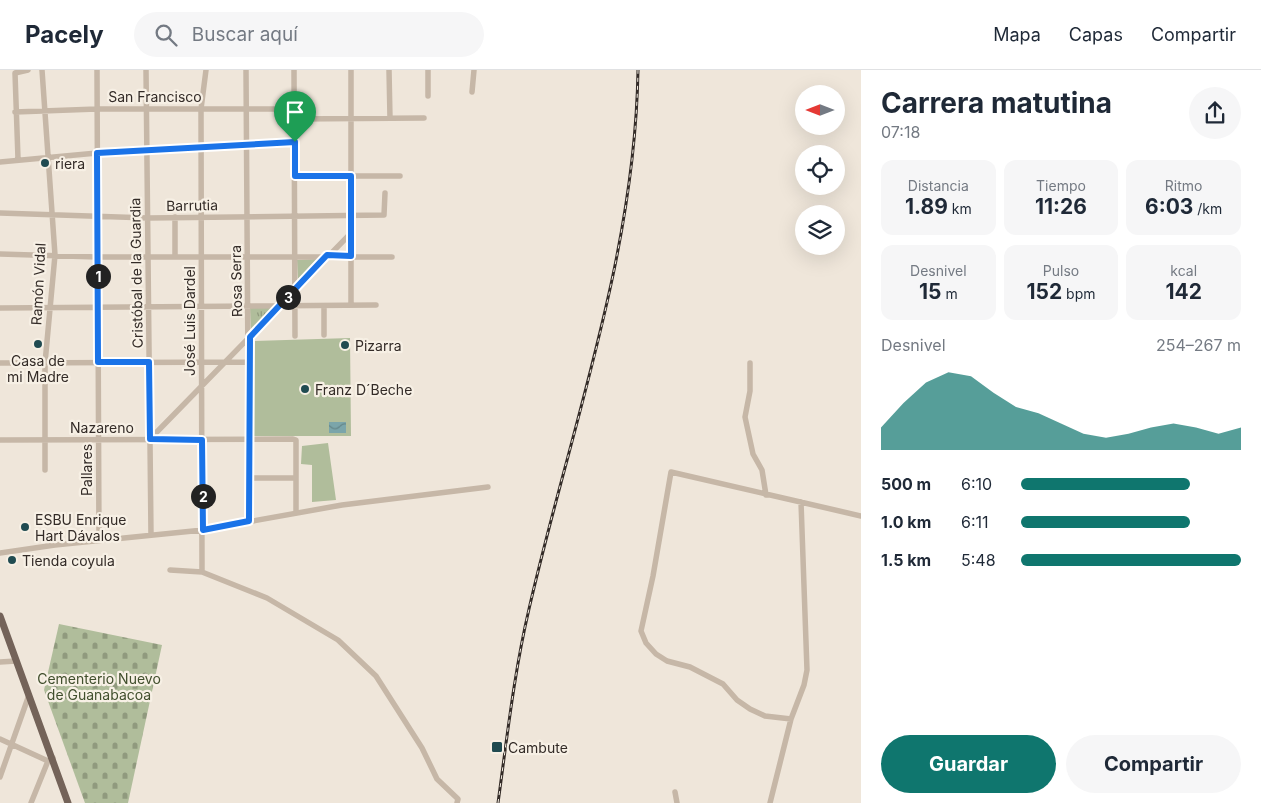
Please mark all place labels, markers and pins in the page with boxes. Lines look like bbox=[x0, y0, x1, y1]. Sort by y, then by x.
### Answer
pin bbox=[274, 91, 316, 142]
place label: riera bbox=[55, 155, 85, 172]
marker: riera bbox=[39, 157, 51, 169]
pin: 1 bbox=[86, 264, 110, 288]
pin: 3 bbox=[276, 284, 300, 310]
place label: Pizarra bbox=[355, 337, 402, 354]
marker: Casa de mi Madre bbox=[32, 338, 44, 350]
marker: Pizarra bbox=[339, 339, 351, 351]
place label: Casa de mi Madre bbox=[7, 352, 69, 385]
place label: Franz D´Beche bbox=[315, 381, 412, 398]
marker: Franz D´Beche bbox=[299, 383, 311, 395]
pin: 2 bbox=[190, 484, 216, 508]
place label: ESBU Enrique Hart Dávalos bbox=[35, 511, 127, 544]
marker: ESBU Enrique Hart Dávalos bbox=[19, 521, 31, 533]
place label: Tienda coyula bbox=[22, 552, 115, 569]
marker: Tienda coyula bbox=[6, 554, 18, 566]
place label: Cambute bbox=[508, 739, 568, 756]
marker: Cambute bbox=[490, 740, 504, 754]

